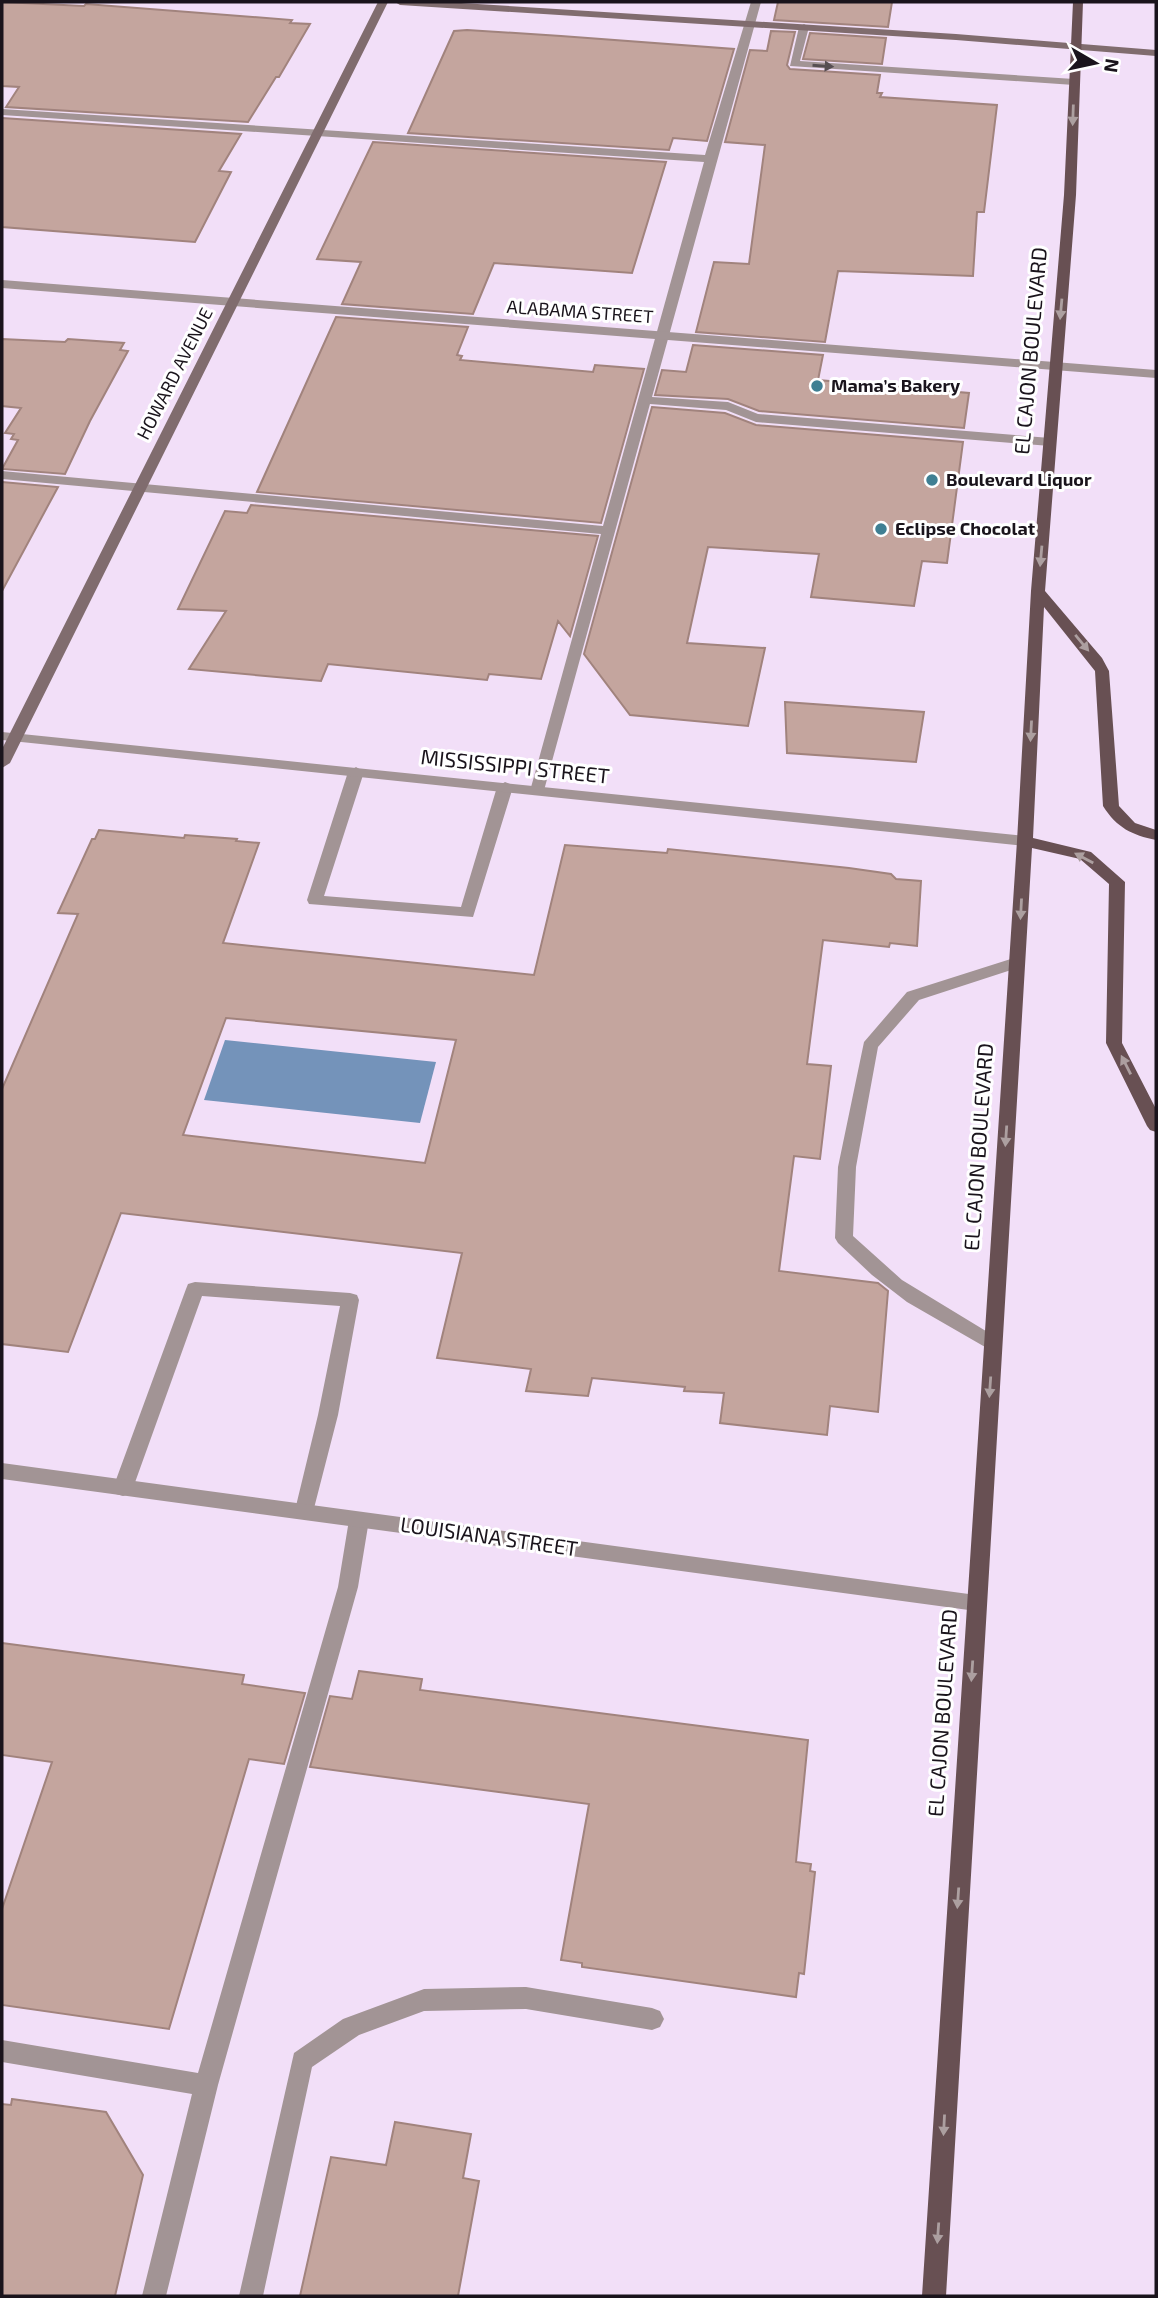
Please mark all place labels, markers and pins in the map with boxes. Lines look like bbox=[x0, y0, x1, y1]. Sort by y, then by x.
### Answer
place label: Mama’s Bakery bbox=[831, 374, 961, 396]
marker: Mama’s Bakery bbox=[809, 378, 825, 394]
place label: Boulevard Liquor bbox=[946, 468, 1092, 490]
marker: Boulevard Liquor bbox=[924, 472, 940, 488]
place label: Eclipse Chocolat bbox=[895, 517, 1036, 539]
marker: Eclipse Chocolat bbox=[873, 521, 889, 537]

